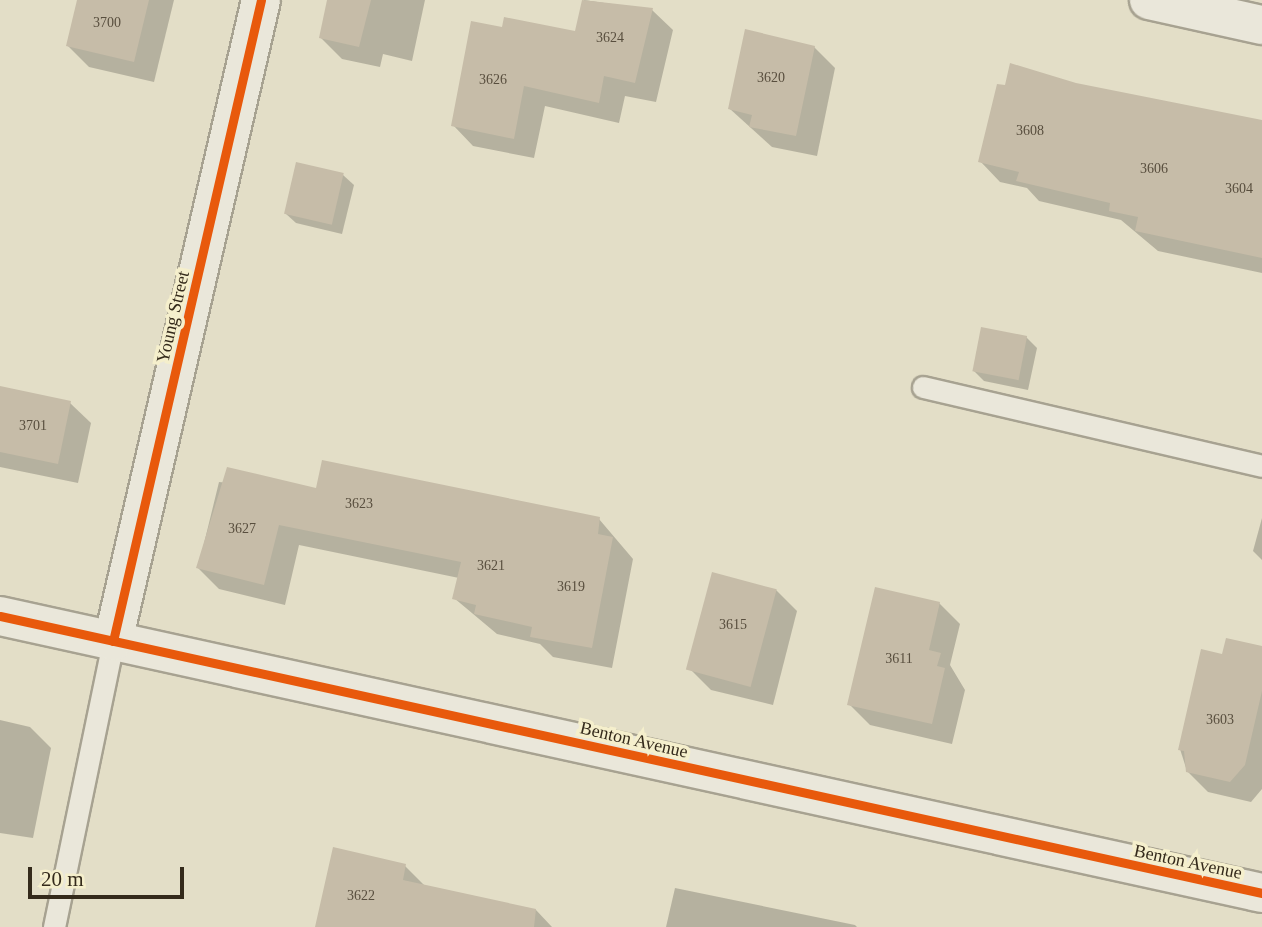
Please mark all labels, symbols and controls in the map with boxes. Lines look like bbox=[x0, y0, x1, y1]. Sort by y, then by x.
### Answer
house number: 3700 bbox=[93, 15, 121, 31]
house number: 3624 bbox=[596, 30, 624, 46]
house number: 3620 bbox=[757, 70, 785, 86]
house number: 3626 bbox=[479, 72, 507, 88]
house number: 3608 bbox=[1016, 123, 1044, 139]
house number: 3606 bbox=[1140, 161, 1168, 177]
house number: 3604 bbox=[1225, 181, 1253, 197]
street label: Young Street bbox=[152, 269, 194, 365]
house number: 3701 bbox=[19, 418, 47, 434]
house number: 3623 bbox=[345, 496, 373, 512]
house number: 3627 bbox=[228, 521, 256, 537]
house number: 3621 bbox=[477, 558, 505, 574]
house number: 3619 bbox=[557, 579, 585, 595]
house number: 3615 bbox=[719, 617, 747, 633]
house number: 3611 bbox=[885, 651, 913, 667]
house number: 3603 bbox=[1206, 712, 1234, 728]
street label: Benton Avenue bbox=[577, 717, 691, 763]
street label: Benton Avenue bbox=[1131, 840, 1245, 884]
scale bar bbox=[32, 853, 187, 897]
text: 20 m bbox=[41, 867, 84, 891]
house number: 3622 bbox=[347, 888, 375, 904]

